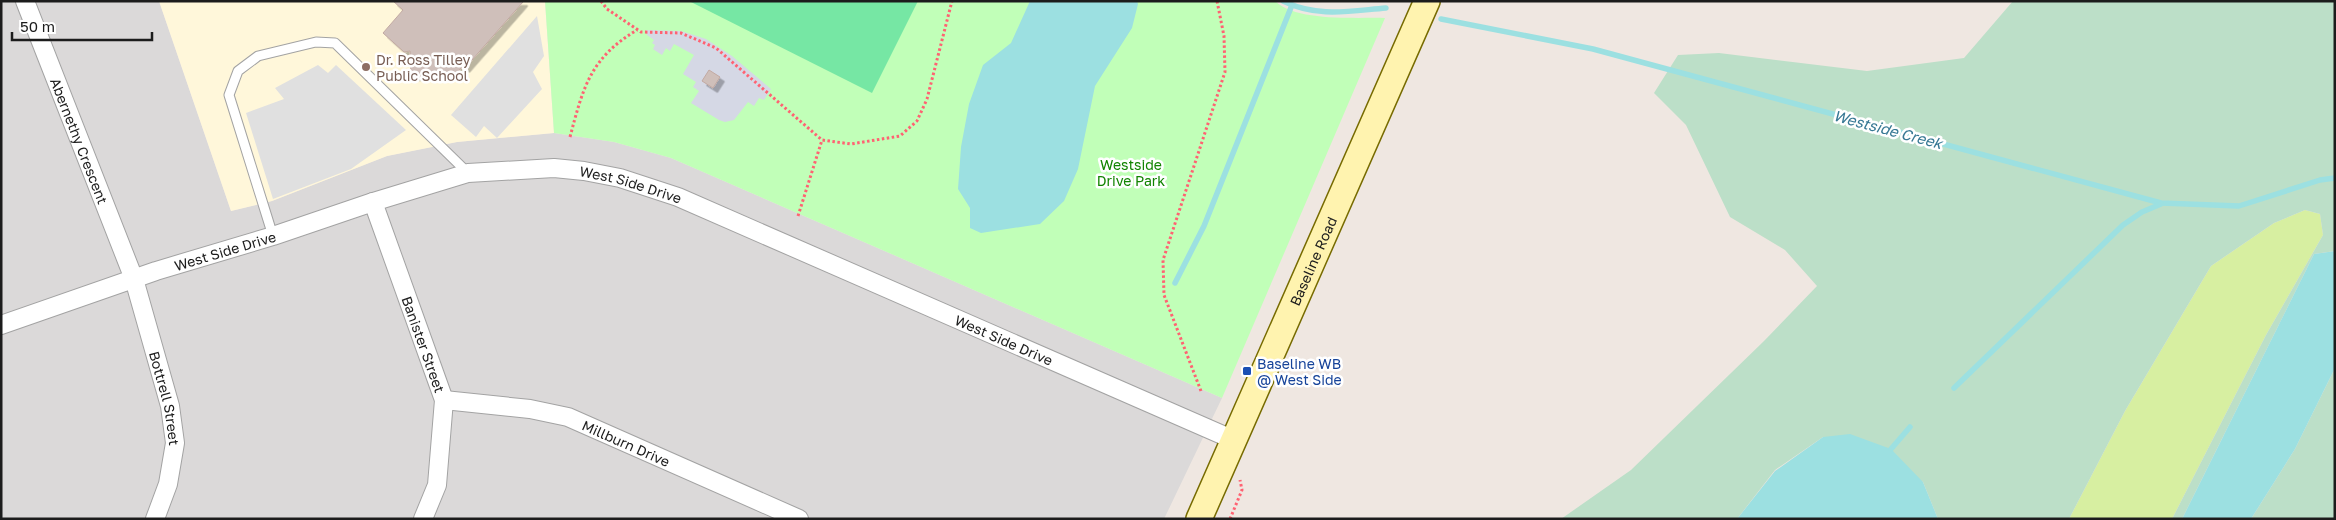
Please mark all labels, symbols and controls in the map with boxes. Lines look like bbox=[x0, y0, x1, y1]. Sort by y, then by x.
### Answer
scale bar bbox=[12, 10, 152, 42]
text: 50 m bbox=[20, 17, 55, 35]
place label: Dr. Ross Tilley Public School bbox=[376, 51, 470, 84]
marker: Dr. Ross Tilley Public School bbox=[360, 61, 372, 73]
street label: Abernethy Crescent bbox=[47, 75, 112, 206]
water label: Westside Creek bbox=[1832, 106, 1946, 153]
park label: Westside Drive Park bbox=[1097, 156, 1165, 189]
street label: West Side Drive bbox=[578, 162, 684, 206]
street label: Baseline Road bbox=[1286, 214, 1340, 308]
street label: West Side Drive bbox=[172, 227, 278, 274]
street label: Banister Street bbox=[399, 294, 449, 395]
street label: West Side Drive bbox=[952, 311, 1056, 368]
street label: Bottrell Street bbox=[146, 349, 184, 446]
place label: Baseline WB @ West Side bbox=[1257, 355, 1342, 388]
marker: Baseline WB @ West Side bbox=[1241, 365, 1253, 377]
street label: Millburn Drive bbox=[580, 416, 673, 470]

